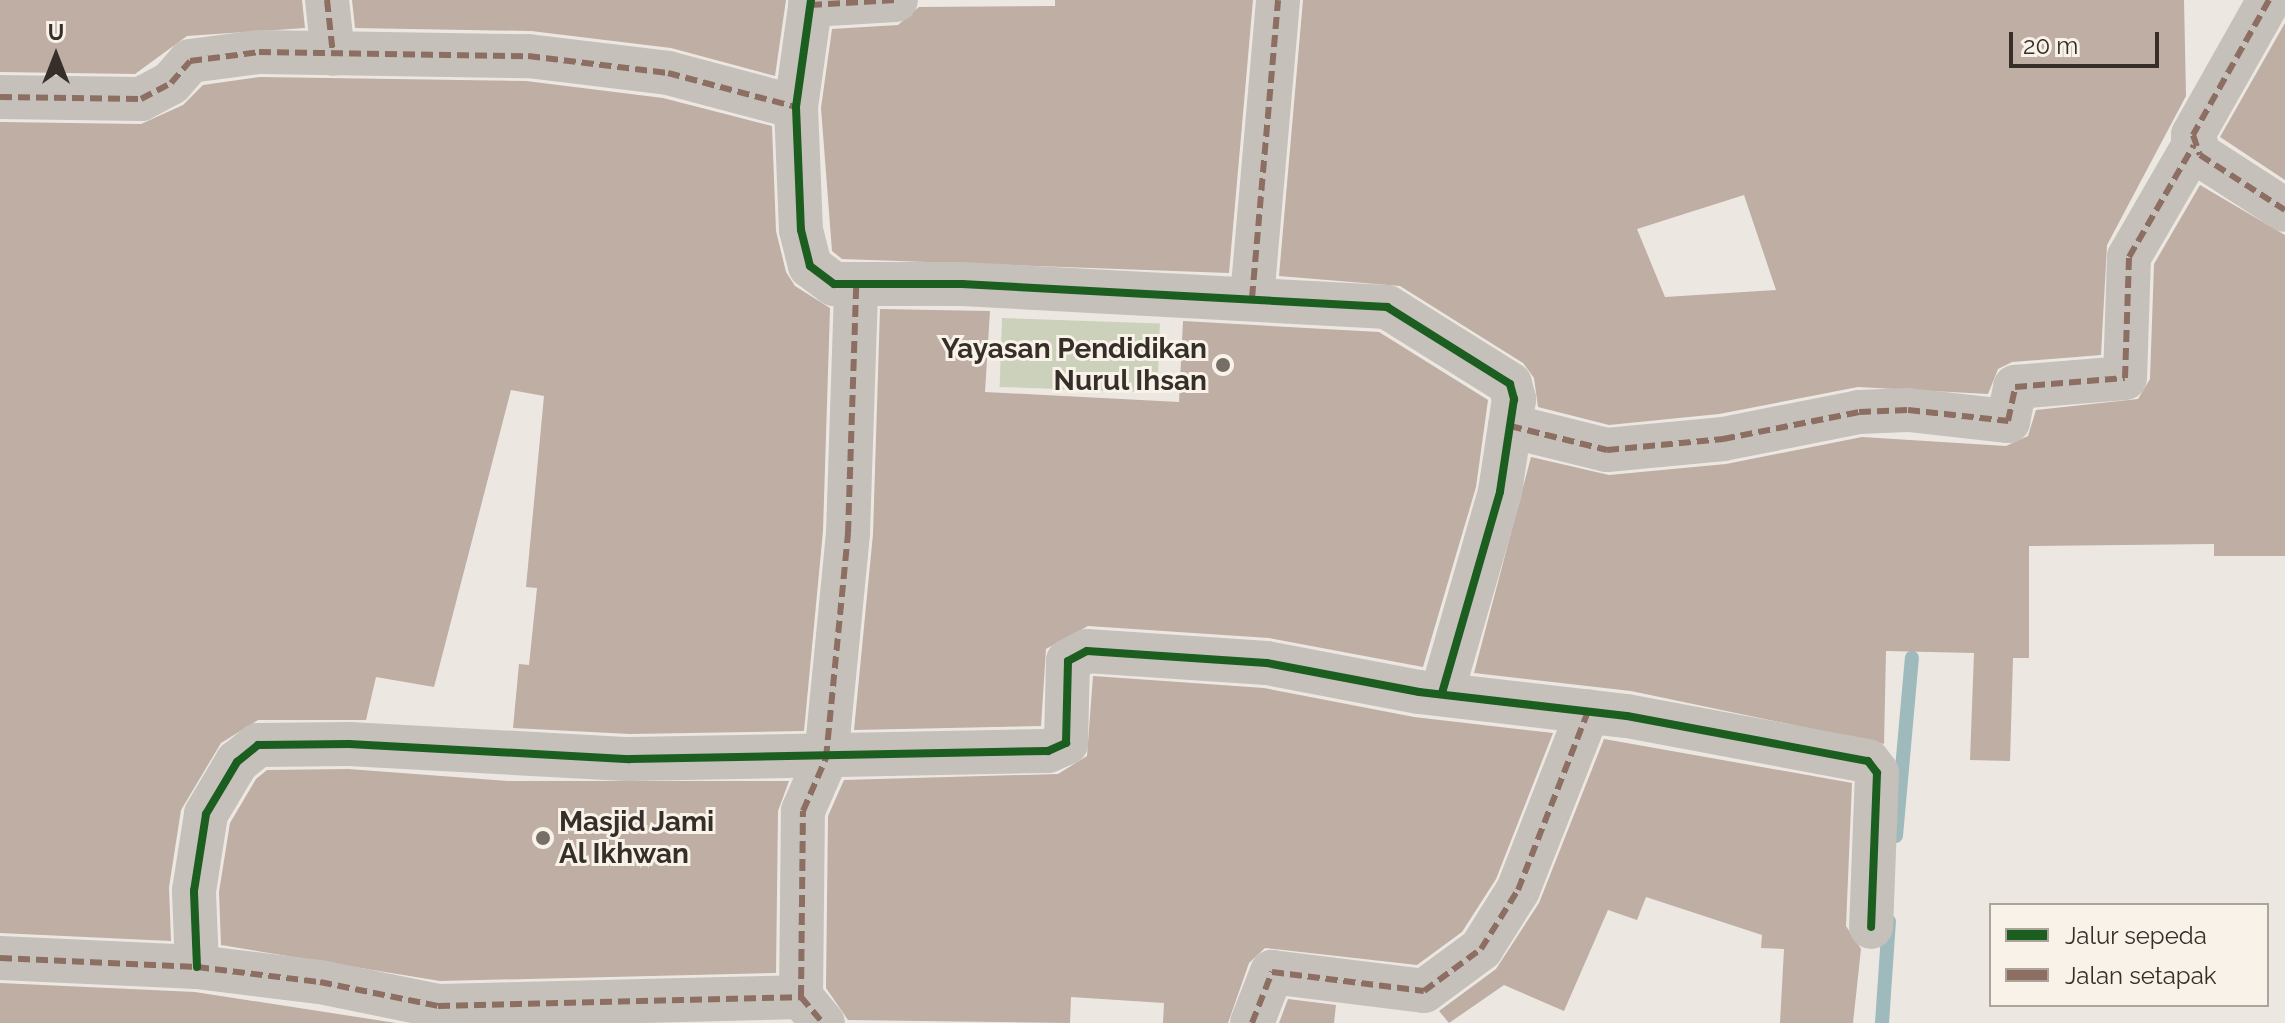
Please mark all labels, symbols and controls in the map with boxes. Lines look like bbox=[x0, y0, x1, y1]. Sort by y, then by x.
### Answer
north arrow bbox=[16, 16, 96, 96]
scale bar bbox=[2013, 16, 2163, 66]
text: U bbox=[48, 19, 64, 45]
text: 20 m bbox=[2023, 31, 2078, 60]
place label: Yayasan Pendidikan Nurul Ihsan bbox=[941, 332, 1207, 398]
marker: Yayasan Pendidikan Nurul Ihsan bbox=[1214, 356, 1232, 374]
place label: Masjid Jami Al Ikhwan bbox=[559, 805, 715, 871]
marker: Masjid Jami Al Ikhwan bbox=[534, 829, 552, 847]
legend bbox=[1989, 903, 2269, 1007]
text: Jalur sepeda bbox=[2065, 921, 2207, 950]
text: Jalan setapak bbox=[2065, 961, 2216, 990]

